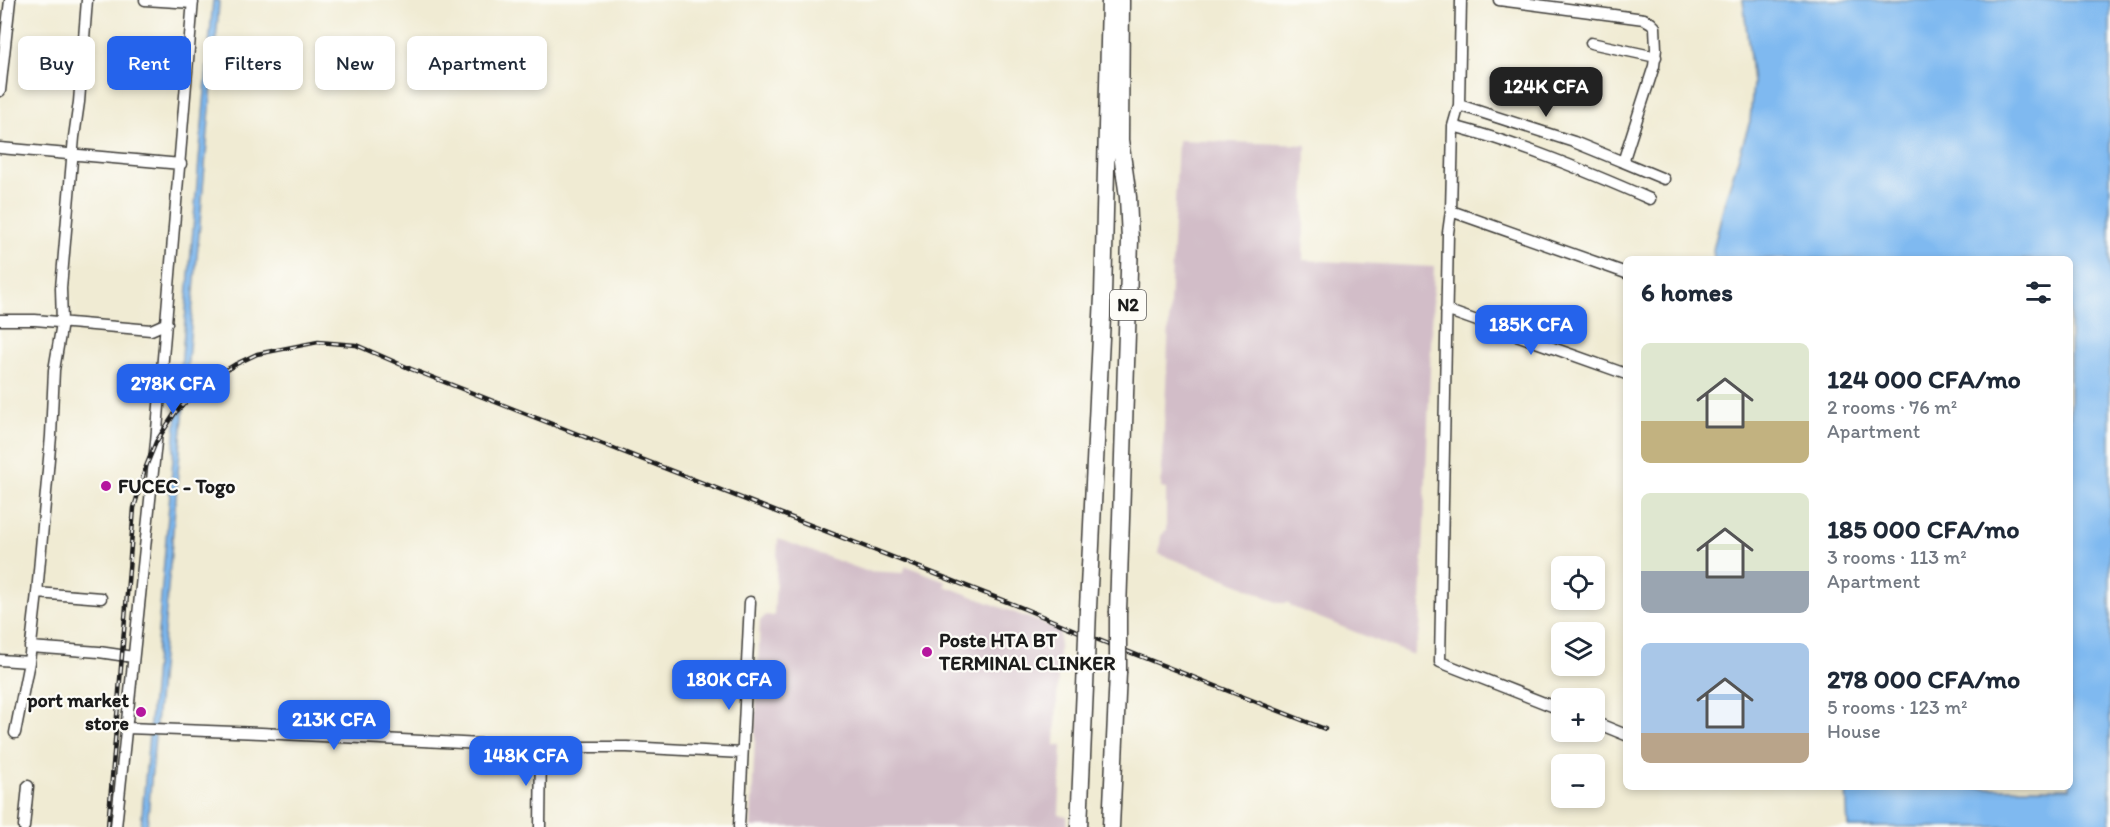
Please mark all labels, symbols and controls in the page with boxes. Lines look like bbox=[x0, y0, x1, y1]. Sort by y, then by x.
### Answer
chip: Buy bbox=[18, 36, 95, 90]
chip: Rent bbox=[107, 36, 191, 90]
chip: Filters bbox=[203, 36, 303, 90]
chip: New bbox=[315, 36, 395, 90]
chip: Apartment bbox=[407, 36, 547, 90]
pin: 124K CFA bbox=[1484, 67, 1608, 118]
text: 124K CFA bbox=[1504, 74, 1588, 98]
text: 6 homes bbox=[1641, 276, 1733, 308]
icon: filters bbox=[2022, 276, 2055, 309]
road number: N2 bbox=[1110, 290, 1146, 320]
pin: 185K CFA bbox=[1469, 305, 1593, 356]
text: 185K CFA bbox=[1489, 312, 1573, 336]
text: 124 000 CFA/mo bbox=[1827, 363, 2021, 395]
pin: 278K CFA bbox=[111, 364, 235, 415]
icon: home bbox=[1689, 367, 1761, 439]
text: 278K CFA bbox=[131, 371, 215, 395]
text: 2 rooms · 76 m² bbox=[1827, 395, 1957, 419]
text: Apartment bbox=[1827, 419, 1920, 443]
place label: FUCEC - Togo bbox=[118, 474, 235, 499]
marker: FUCEC - Togo bbox=[99, 479, 113, 493]
text: 185 000 CFA/mo bbox=[1827, 513, 2020, 545]
icon: home bbox=[1689, 517, 1761, 589]
text: 3 rooms · 113 m² bbox=[1827, 545, 1967, 569]
map controls bbox=[1551, 556, 1605, 808]
button: locate bbox=[1551, 556, 1605, 610]
text: Apartment bbox=[1827, 569, 1920, 593]
button: layers bbox=[1551, 622, 1605, 676]
place label: Poste HTA BT TERMINAL CLINKER bbox=[938, 628, 1115, 675]
marker: Poste HTA BT TERMINAL CLINKER bbox=[920, 645, 934, 659]
pin: 180K CFA bbox=[667, 660, 791, 711]
text: 278 000 CFA/mo bbox=[1827, 663, 2020, 695]
text: 180K CFA bbox=[686, 667, 772, 691]
icon: home bbox=[1689, 667, 1761, 739]
place label: port market store bbox=[26, 688, 129, 735]
button: + bbox=[1551, 688, 1605, 742]
text: 5 rooms · 123 m² bbox=[1827, 695, 1968, 719]
pin: 213K CFA bbox=[272, 700, 396, 751]
marker: port market store bbox=[134, 705, 148, 719]
text: 213K CFA bbox=[292, 707, 376, 731]
text: House bbox=[1827, 719, 1881, 743]
pin: 148K CFA bbox=[464, 736, 588, 787]
text: 148K CFA bbox=[483, 743, 569, 767]
button: − bbox=[1551, 754, 1605, 808]

